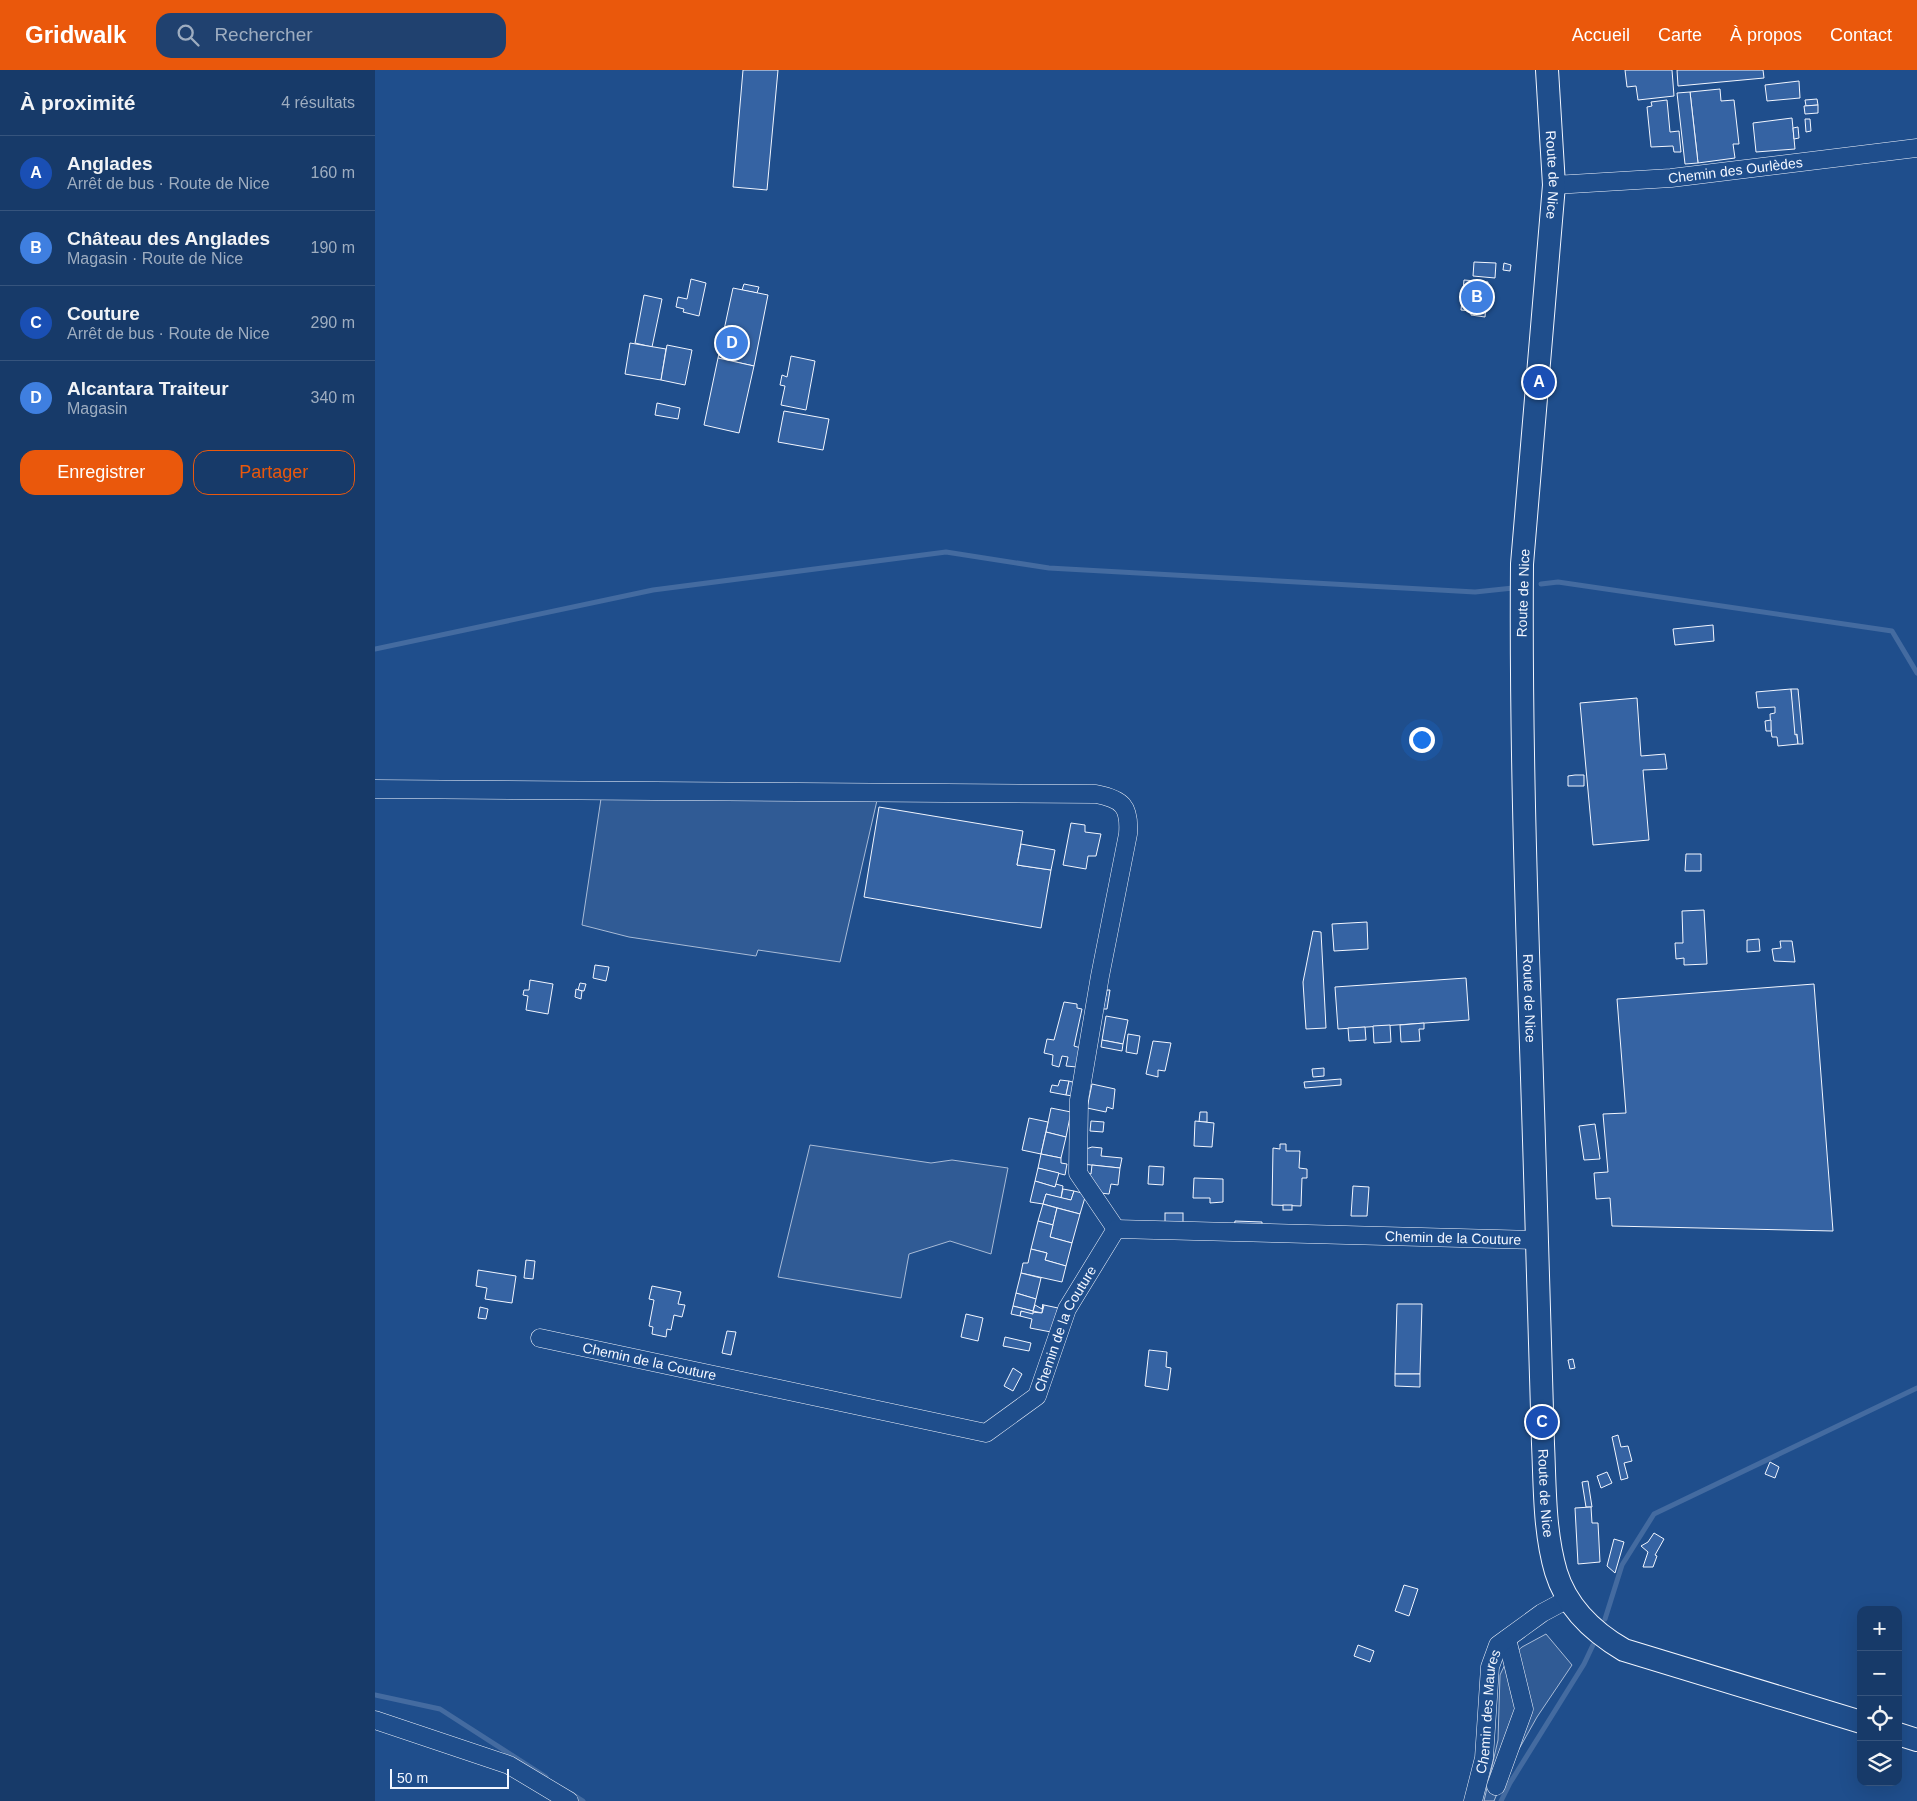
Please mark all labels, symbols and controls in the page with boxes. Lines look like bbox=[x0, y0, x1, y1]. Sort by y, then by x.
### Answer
search box bbox=[156, 13, 506, 58]
text: Gridwalk bbox=[25, 21, 126, 48]
icon: search bbox=[174, 21, 202, 49]
text: Rechercher bbox=[214, 24, 313, 45]
text: Accueil bbox=[1572, 25, 1630, 45]
text: Carte bbox=[1658, 25, 1702, 45]
text: À propos bbox=[1730, 25, 1802, 45]
text: Contact bbox=[1830, 25, 1892, 45]
text: À proximité bbox=[20, 91, 136, 114]
text: 4 résultats bbox=[281, 94, 355, 111]
street label: Route de Nice bbox=[1543, 130, 1562, 220]
text: Anglades bbox=[67, 153, 153, 174]
street label: Chemin des Ourlèdes bbox=[1667, 154, 1804, 186]
text: A bbox=[30, 164, 42, 181]
text: 160 m bbox=[311, 164, 355, 181]
text: Arrêt de bus · Route de Nice bbox=[67, 175, 270, 192]
text: Château des Anglades bbox=[67, 228, 270, 249]
text: B bbox=[30, 239, 42, 256]
text: 190 m bbox=[311, 239, 355, 256]
text: Magasin · Route de Nice bbox=[67, 250, 243, 267]
pin: B bbox=[1461, 278, 1493, 316]
text: Couture bbox=[67, 303, 140, 324]
text: C bbox=[30, 314, 42, 331]
text: 290 m bbox=[311, 314, 355, 331]
pin: D bbox=[716, 324, 748, 362]
text: Arrêt de bus · Route de Nice bbox=[67, 325, 270, 342]
pin: A bbox=[1523, 363, 1555, 401]
text: Alcantara Traiteur bbox=[67, 378, 229, 399]
text: D bbox=[30, 389, 42, 406]
text: 340 m bbox=[311, 389, 355, 406]
text: Magasin bbox=[67, 400, 127, 417]
button: Enregistrer bbox=[20, 450, 183, 495]
button: Partager bbox=[193, 450, 355, 495]
street label: Route de Nice bbox=[1513, 548, 1533, 638]
your location bbox=[1409, 727, 1435, 753]
street label: Route de Nice bbox=[1520, 954, 1539, 1043]
street label: Chemin de la Couture bbox=[1385, 1228, 1522, 1248]
street label: Chemin de la Couture bbox=[1031, 1263, 1100, 1394]
street label: Chemin de la Couture bbox=[581, 1339, 718, 1383]
pin: C bbox=[1526, 1403, 1558, 1441]
street label: Route de Nice bbox=[1535, 1448, 1557, 1539]
map controls bbox=[1857, 1606, 1902, 1786]
button: + bbox=[1857, 1606, 1902, 1651]
street label: Chemin des Maures bbox=[1472, 1647, 1504, 1776]
button: − bbox=[1857, 1651, 1902, 1696]
button: locate bbox=[1857, 1696, 1902, 1741]
button: layers bbox=[1857, 1741, 1902, 1786]
scale bar bbox=[390, 1766, 509, 1789]
text: 50 m bbox=[397, 1770, 428, 1786]

